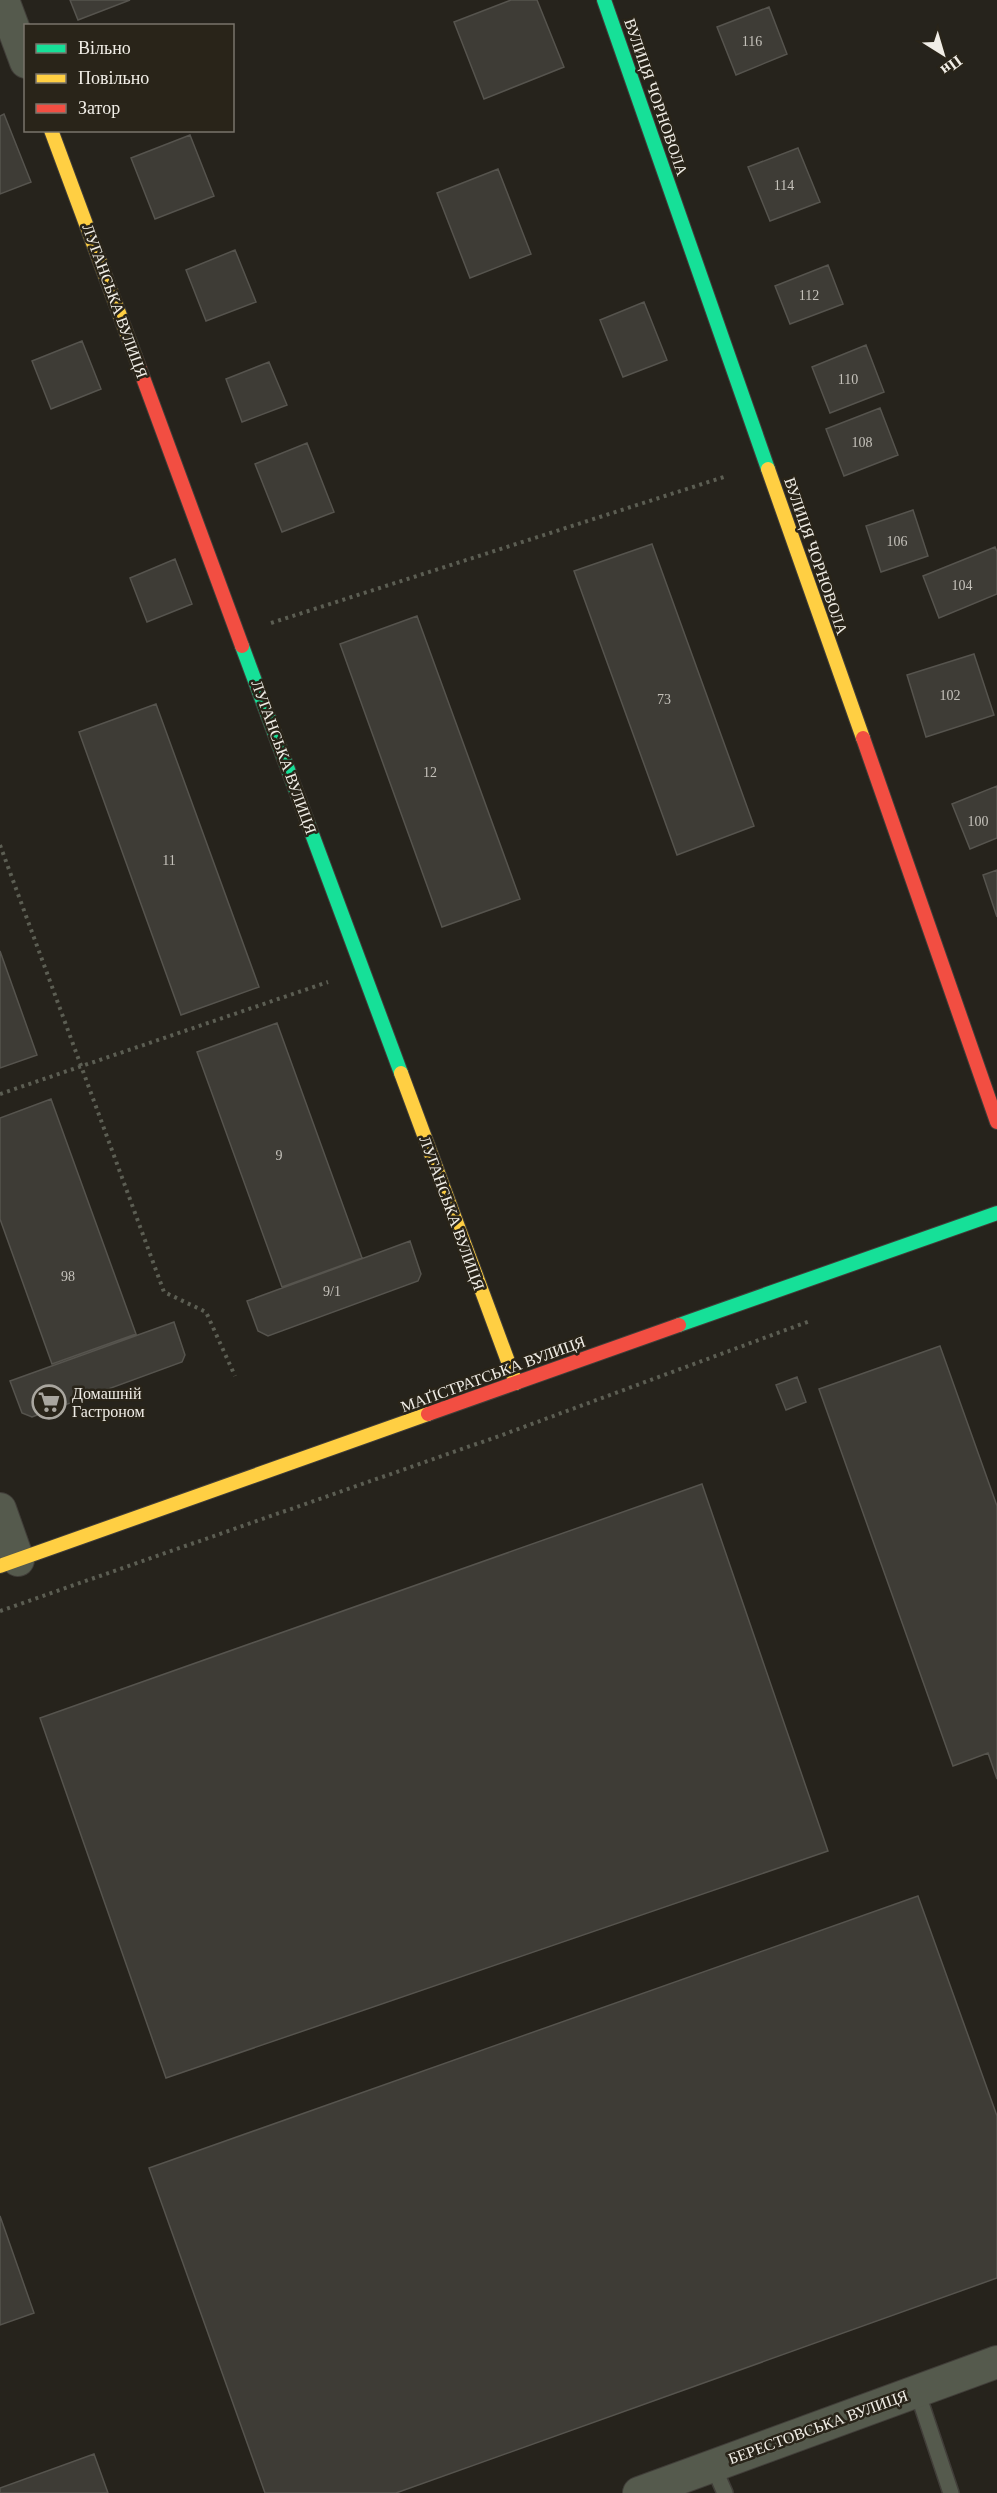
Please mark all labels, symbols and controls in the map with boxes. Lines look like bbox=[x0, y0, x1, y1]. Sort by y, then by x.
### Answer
street label: ВУЛИЦЯ ЧОРНОВОЛА bbox=[620, 16, 691, 179]
legend bbox=[24, 24, 234, 132]
north arrow bbox=[913, 24, 973, 84]
house number: 116 bbox=[742, 34, 762, 49]
text: Вільно bbox=[78, 38, 131, 58]
text: Пн bbox=[938, 52, 965, 79]
text: Повільно bbox=[78, 68, 149, 88]
text: Затор bbox=[78, 98, 120, 118]
house number: 114 bbox=[774, 178, 794, 193]
street label: ЛУГАНСЬКА ВУЛИЦЯ bbox=[78, 222, 151, 381]
house number: 112 bbox=[799, 288, 819, 303]
house number: 110 bbox=[838, 372, 858, 387]
house number: 108 bbox=[852, 435, 873, 450]
street label: ВУЛИЦЯ ЧОРНОВОЛА bbox=[780, 475, 851, 638]
house number: 106 bbox=[887, 534, 908, 549]
house number: 104 bbox=[952, 578, 973, 593]
street label: ЛУГАНСЬКА ВУЛИЦЯ bbox=[247, 678, 320, 837]
house number: 102 bbox=[940, 688, 961, 703]
house number: 73 bbox=[657, 692, 671, 707]
house number: 12 bbox=[423, 765, 437, 780]
house number: 100 bbox=[968, 814, 989, 829]
house number: 11 bbox=[162, 853, 176, 868]
street label: ЛУГАНСЬКА ВУЛИЦЯ bbox=[415, 1134, 488, 1293]
house number: 9 bbox=[276, 1148, 283, 1163]
house number: 98 bbox=[61, 1269, 75, 1284]
house number: 9/1 bbox=[323, 1284, 341, 1299]
street label: МАҐІСТРАТСЬКА ВУЛИЦЯ bbox=[398, 1333, 588, 1416]
supermarket icon: Домашній Гастроном bbox=[31, 1384, 67, 1420]
place label: Домашній Гастроном bbox=[72, 1385, 145, 1421]
street label: БЕРЕСТОВСЬКА ВУЛИЦЯ bbox=[726, 2386, 911, 2468]

